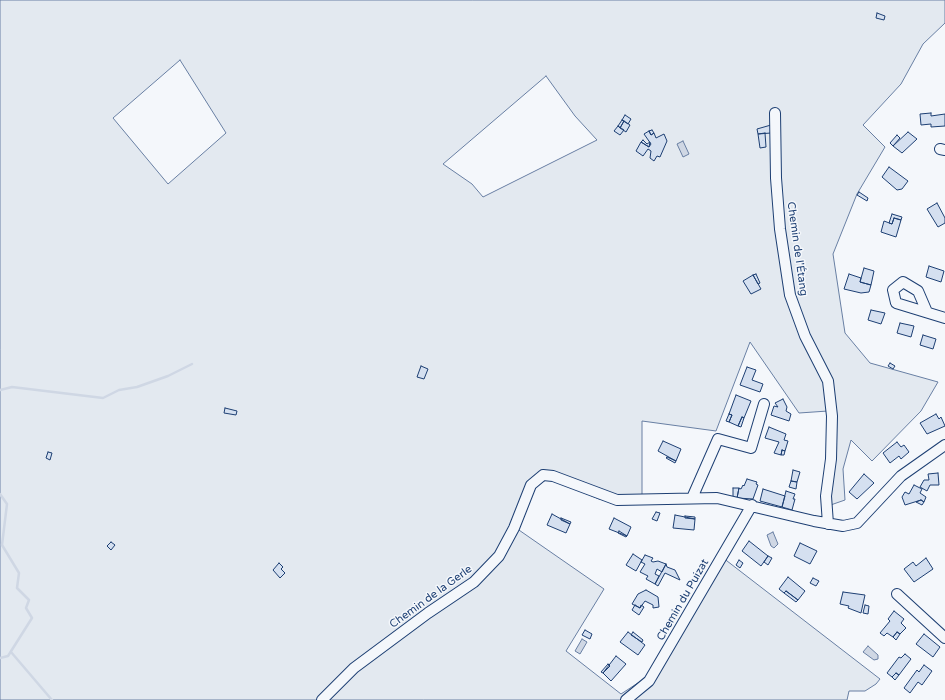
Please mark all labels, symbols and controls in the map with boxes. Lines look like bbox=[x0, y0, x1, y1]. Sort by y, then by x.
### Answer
street label: Chemin de l'Étang bbox=[784, 201, 810, 297]
street label: Chemin du Puizat bbox=[654, 557, 712, 643]
street label: Chemin de la Gerle bbox=[387, 563, 475, 631]

